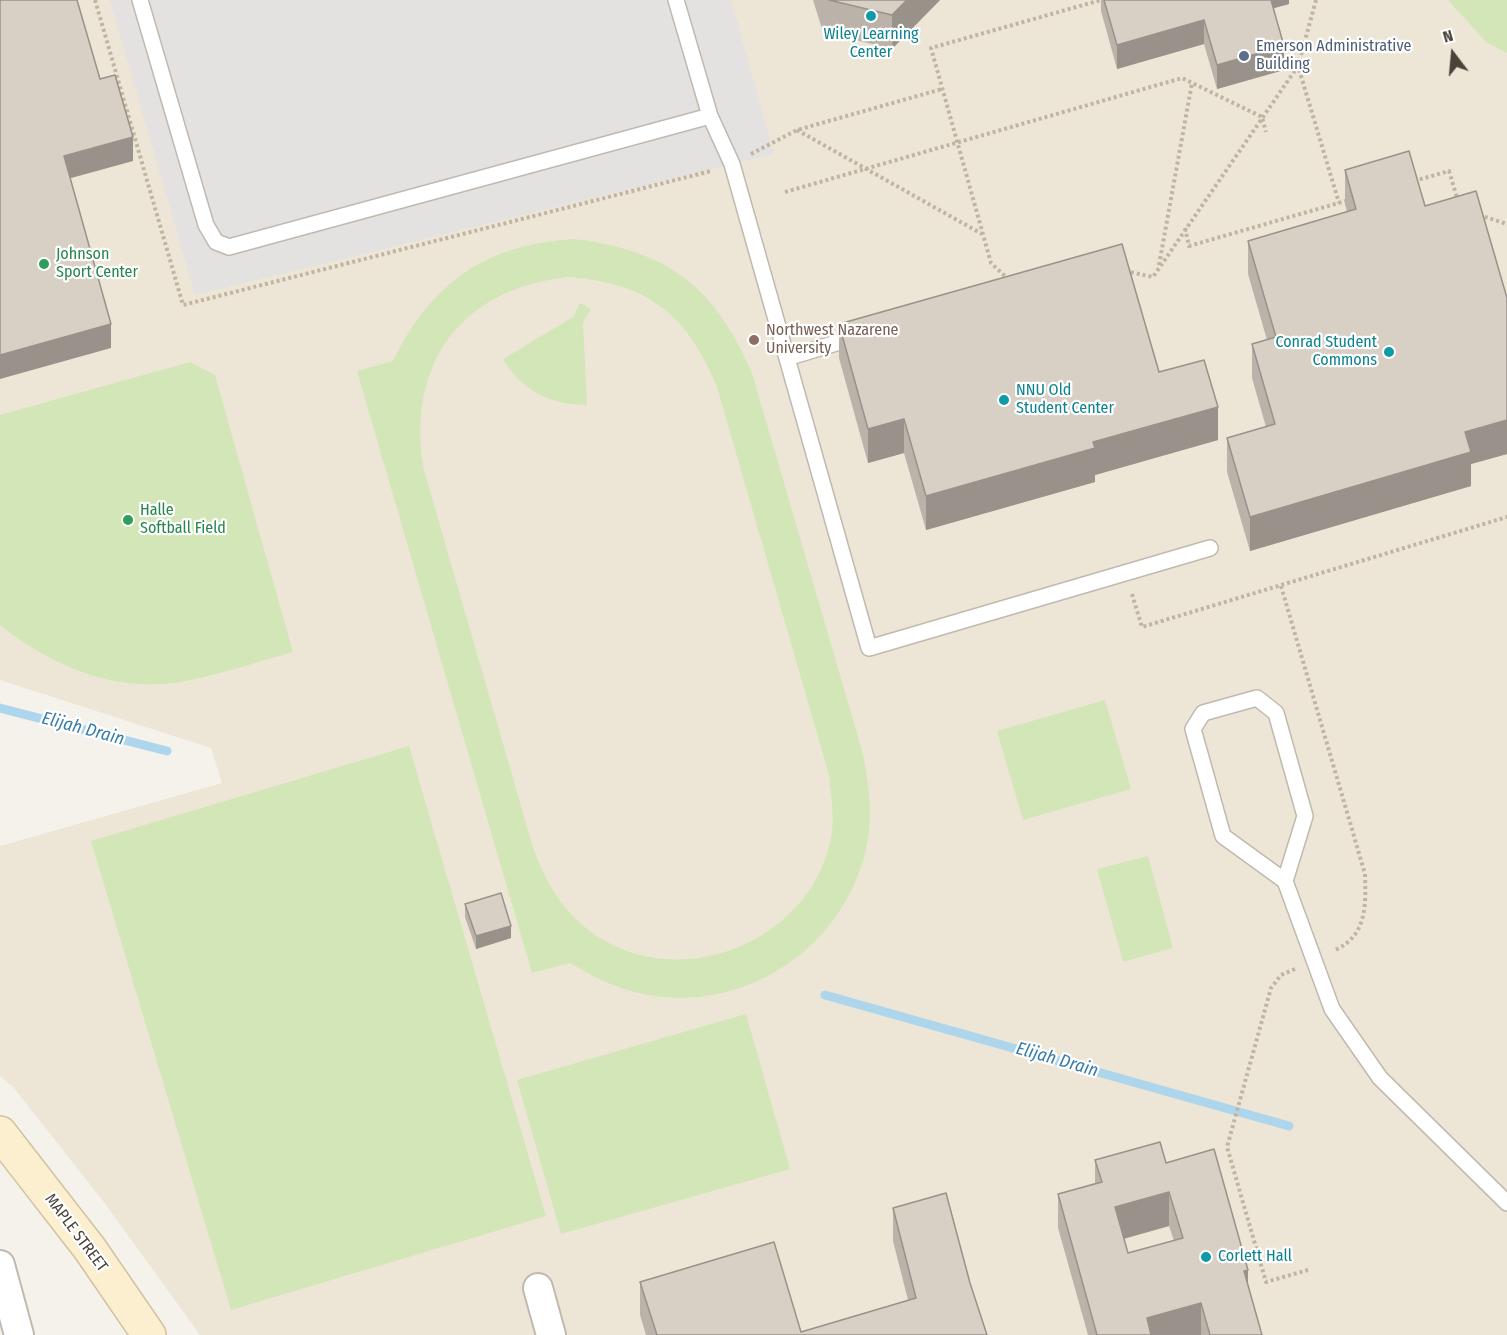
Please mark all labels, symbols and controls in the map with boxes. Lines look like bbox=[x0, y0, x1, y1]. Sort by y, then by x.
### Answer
marker: Wiley Learning Center bbox=[864, 9, 878, 23]
north arrow bbox=[1423, 24, 1483, 84]
place label: Wiley Learning Center bbox=[823, 25, 919, 63]
text: N bbox=[1441, 26, 1455, 47]
place label: Emerson Administrative Building bbox=[1256, 37, 1411, 75]
marker: Emerson Administrative Building bbox=[1237, 49, 1251, 63]
place label: Johnson Sport Center bbox=[56, 245, 138, 283]
marker: Johnson Sport Center bbox=[37, 257, 51, 271]
place label: Northwest Nazarene University bbox=[766, 321, 898, 359]
marker: Northwest Nazarene University bbox=[747, 333, 761, 347]
place label: Conrad Student Commons bbox=[1275, 333, 1377, 371]
marker: Conrad Student Commons bbox=[1382, 345, 1396, 359]
place label: NNU Old Student Center bbox=[1016, 381, 1114, 419]
marker: NNU Old Student Center bbox=[997, 393, 1011, 407]
place label: Halle Softball Field bbox=[140, 501, 226, 539]
marker: Halle Softball Field bbox=[121, 513, 135, 527]
water label: Elijah Drain bbox=[39, 708, 127, 750]
water label: Elijah Drain bbox=[1013, 1038, 1101, 1082]
street label: MAPLE STREET bbox=[40, 1190, 112, 1276]
place label: Corlett Hall bbox=[1218, 1247, 1292, 1267]
marker: Corlett Hall bbox=[1199, 1250, 1213, 1264]

